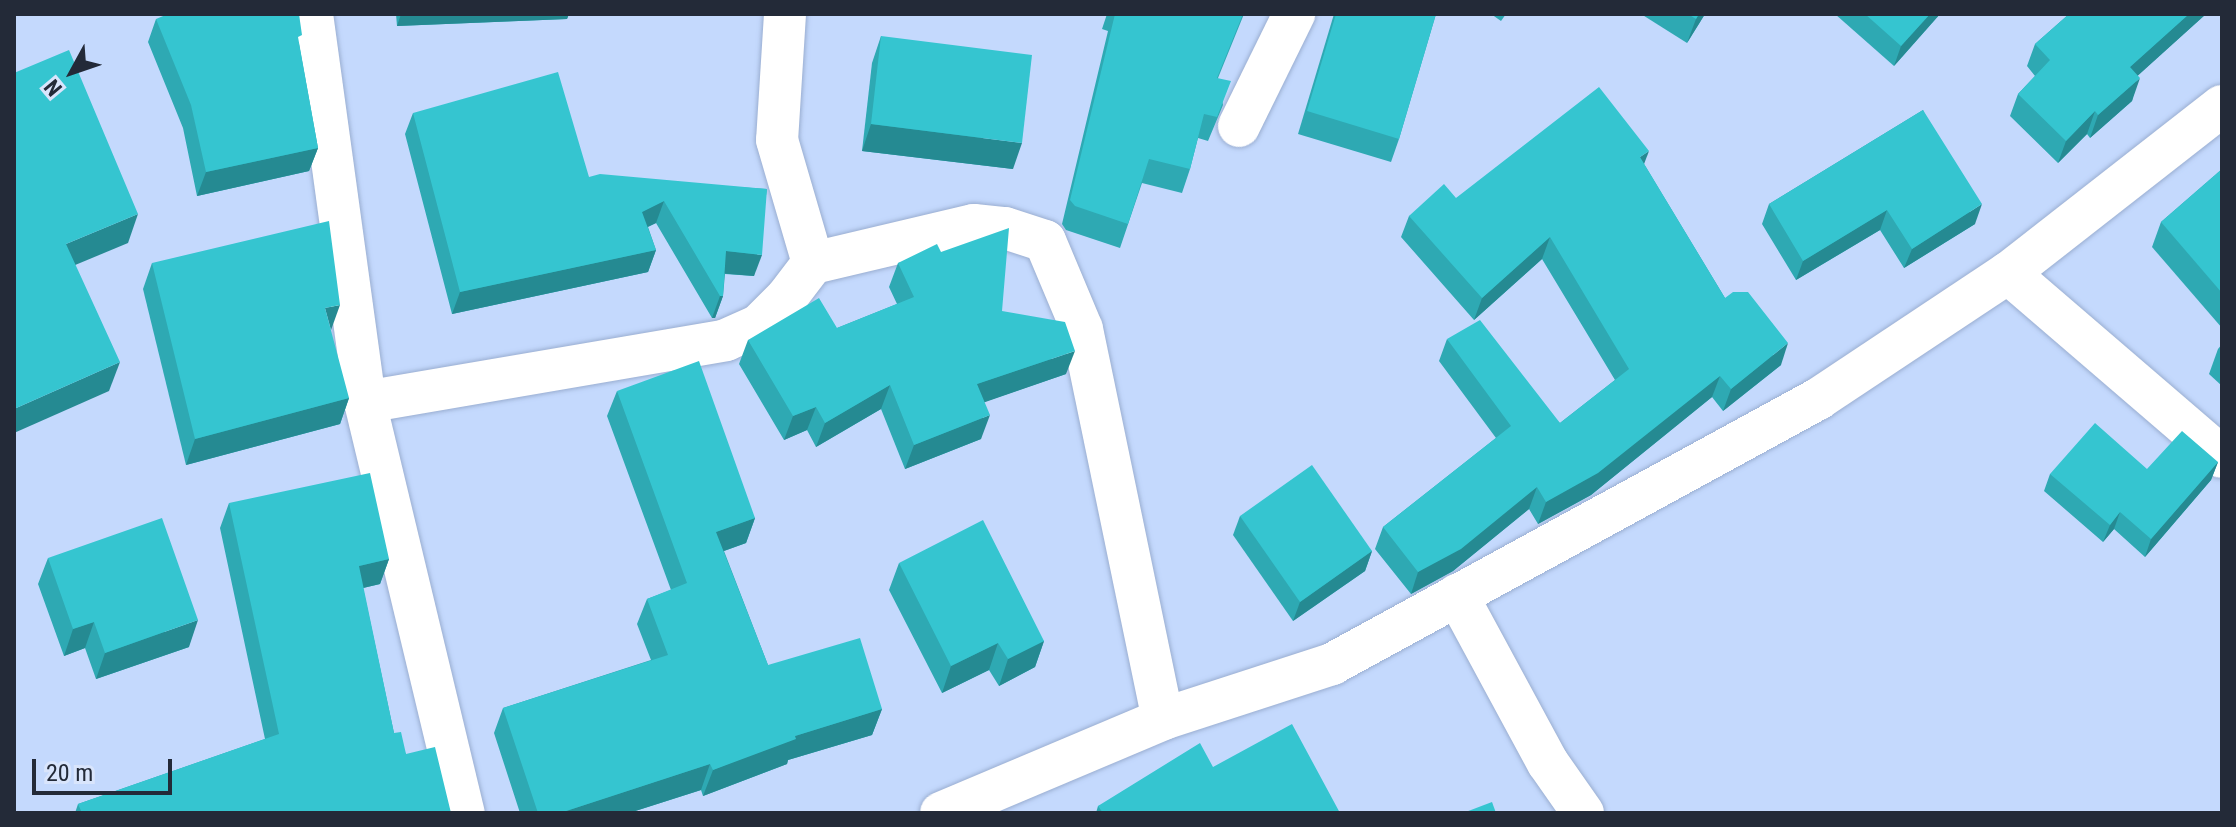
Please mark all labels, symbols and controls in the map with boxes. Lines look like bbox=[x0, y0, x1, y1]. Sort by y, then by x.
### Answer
north arrow bbox=[32, 32, 112, 112]
text: N bbox=[39, 75, 67, 101]
scale bar bbox=[36, 743, 176, 793]
text: 20 m bbox=[46, 759, 93, 787]

